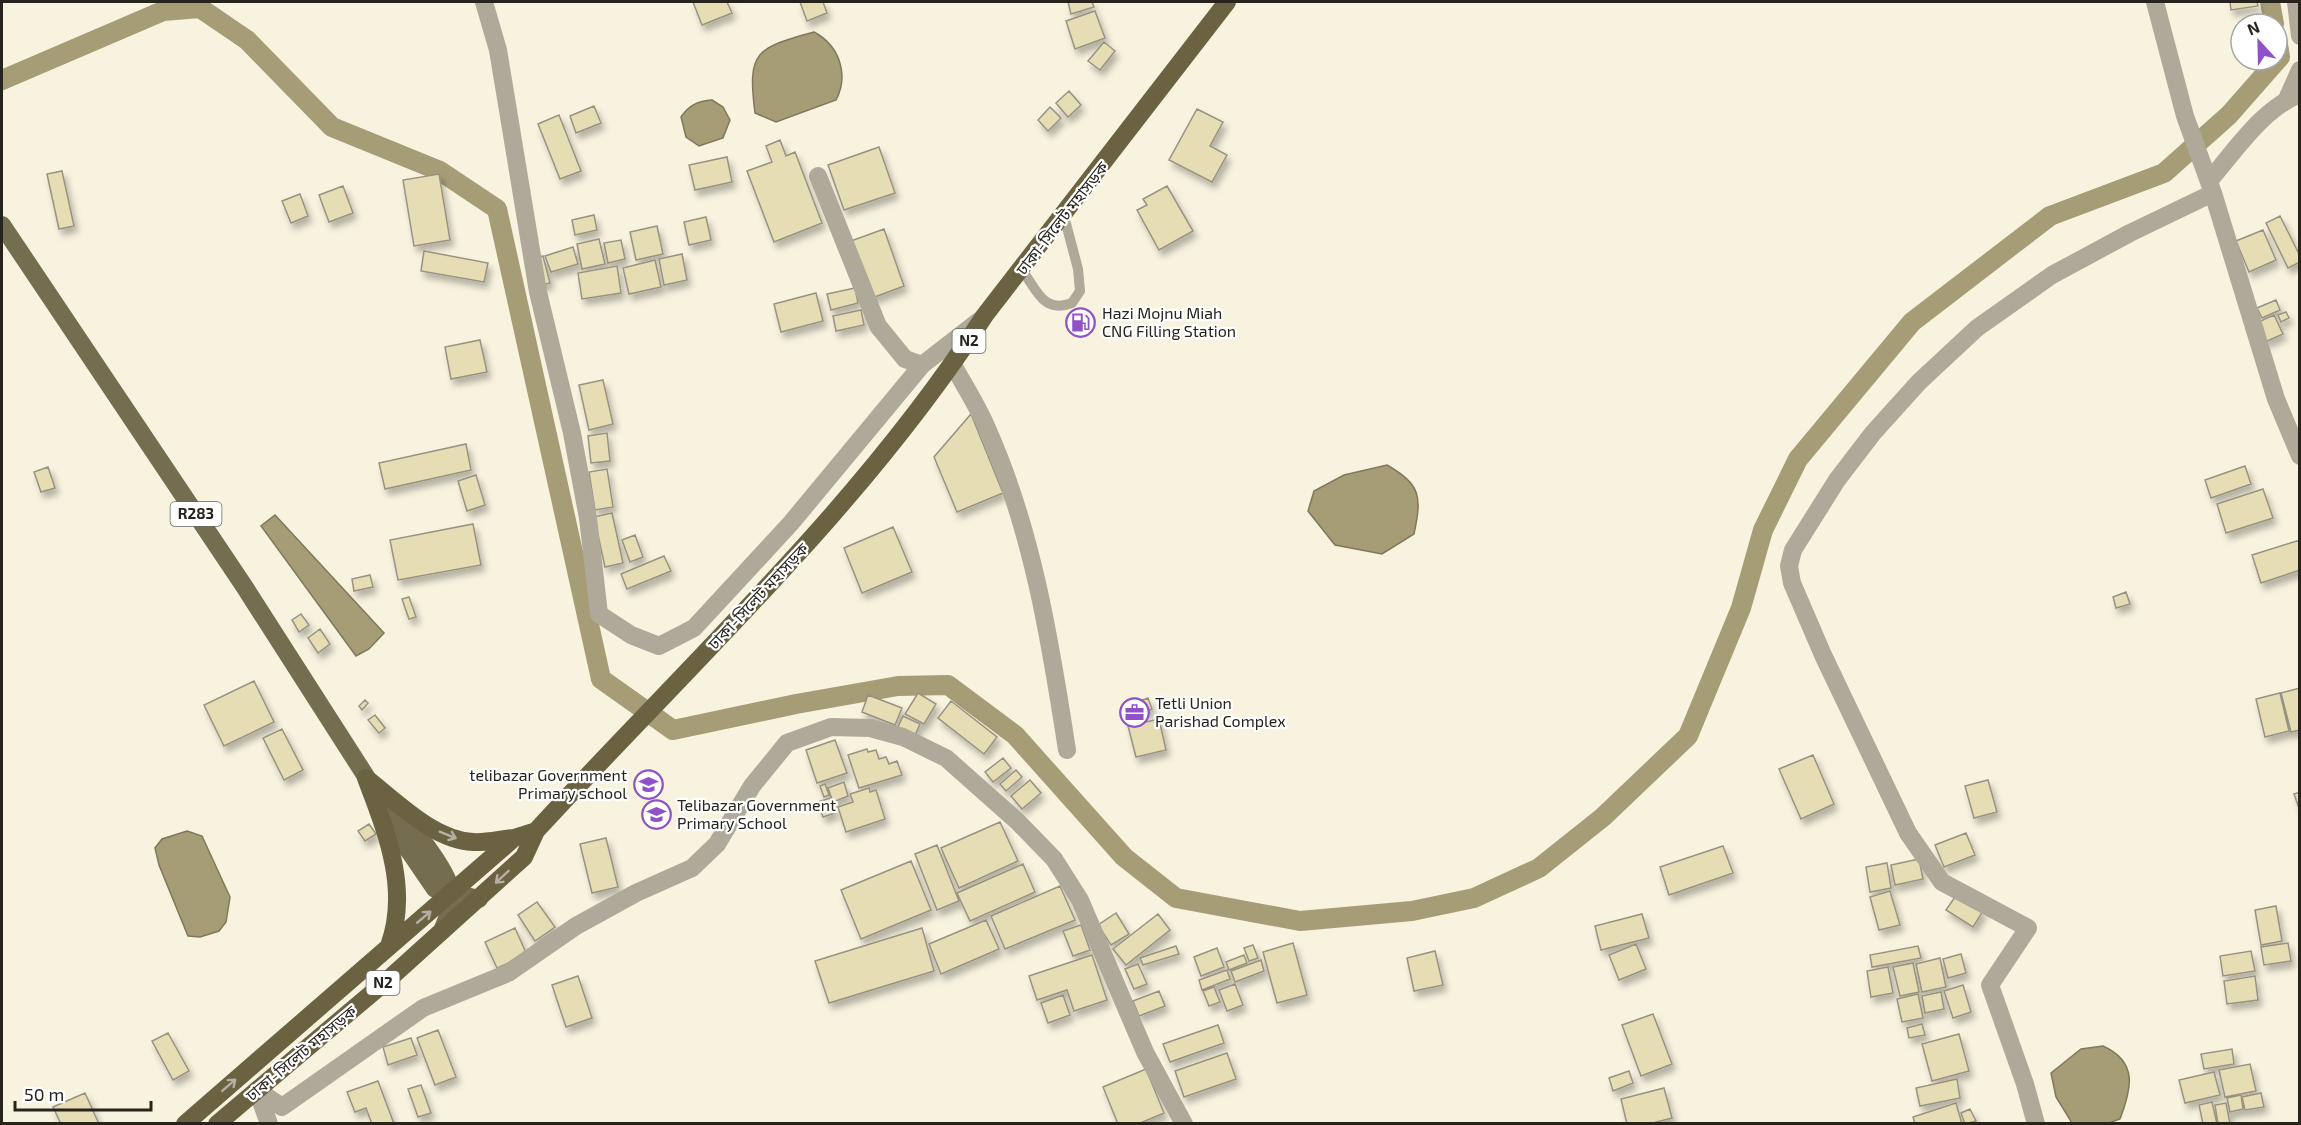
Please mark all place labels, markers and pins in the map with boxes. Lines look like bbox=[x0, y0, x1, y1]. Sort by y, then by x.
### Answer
place label: Hazi Mojnu Miah CNG Filling Station bbox=[1102, 303, 1236, 340]
fuel station icon: Hazi Mojnu Miah CNG Filling Station bbox=[1065, 306, 1097, 338]
place label: Tetli Union Parishad Complex bbox=[1155, 693, 1286, 730]
office icon: Tetli Union Parishad Complex bbox=[1118, 696, 1150, 728]
place label: telibazar Government Primary school bbox=[469, 765, 627, 802]
school or university icon: telibazar Government Primary school bbox=[632, 768, 664, 800]
place label: Telibazar Government Primary School bbox=[677, 795, 836, 832]
school or university icon: Telibazar Government Primary School bbox=[640, 798, 672, 830]

